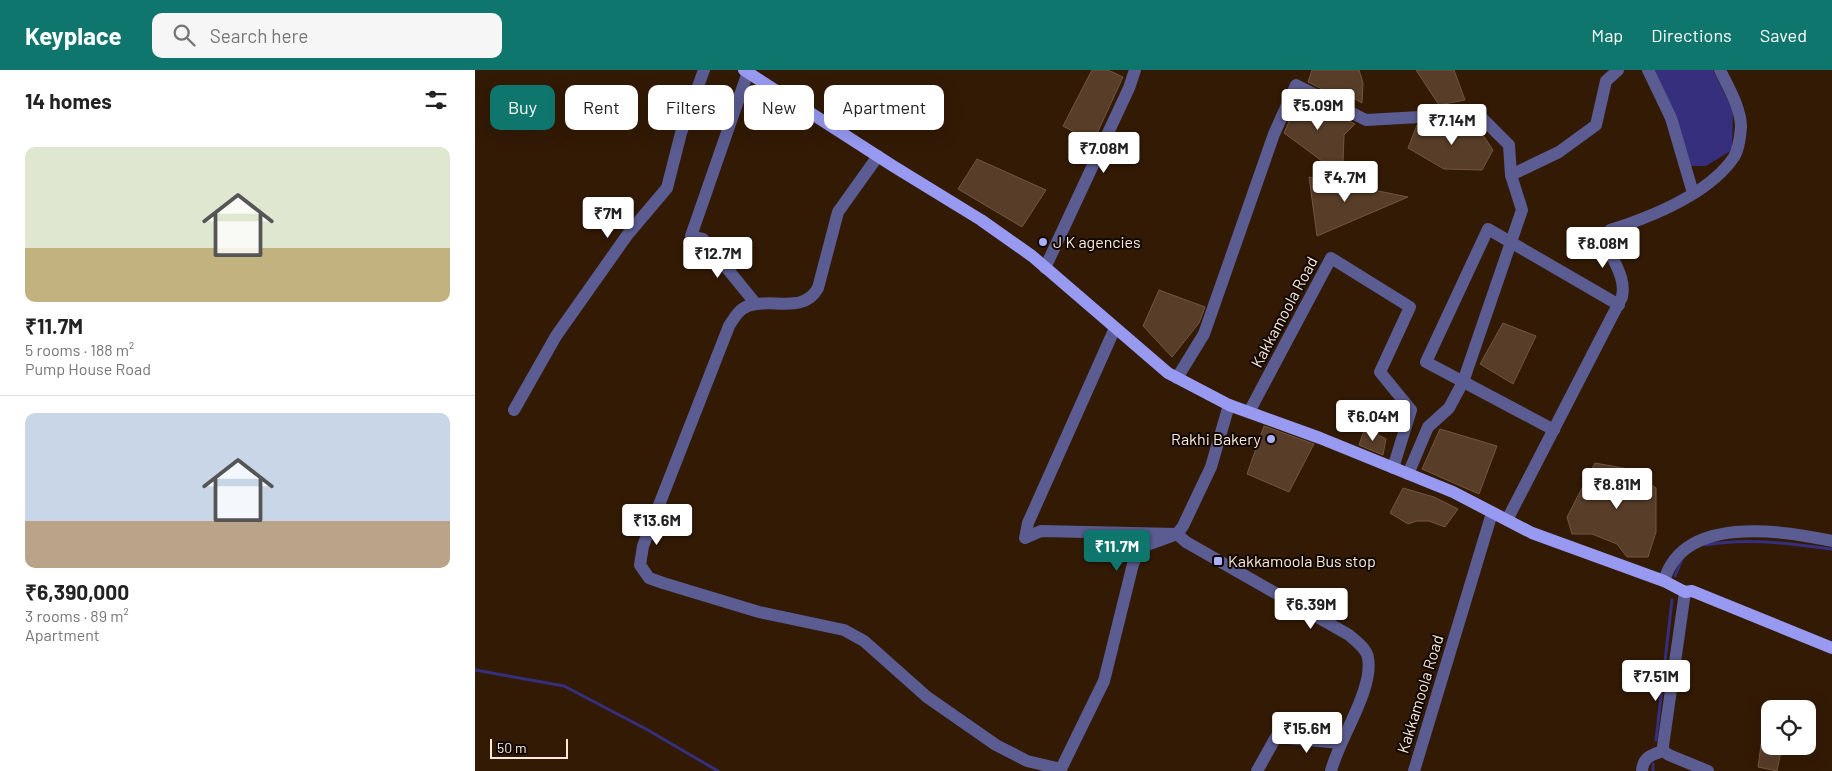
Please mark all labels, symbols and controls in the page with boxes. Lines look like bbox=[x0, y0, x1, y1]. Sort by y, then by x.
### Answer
search box bbox=[152, 13, 502, 58]
text: Keyplace bbox=[25, 21, 122, 50]
icon: search bbox=[170, 21, 198, 49]
text: Search here bbox=[210, 24, 308, 47]
text: Map bbox=[1591, 24, 1623, 46]
text: Directions bbox=[1651, 24, 1732, 46]
text: Saved bbox=[1760, 24, 1807, 46]
chip: Buy bbox=[490, 85, 555, 130]
chip: Rent bbox=[565, 85, 638, 130]
chip: Filters bbox=[648, 85, 734, 130]
chip: New bbox=[744, 85, 814, 130]
chip: Apartment bbox=[824, 85, 944, 130]
icon: filters bbox=[422, 86, 450, 114]
text: 14 homes bbox=[25, 88, 112, 113]
pin: ₹5.09M bbox=[1277, 88, 1359, 131]
text: ₹5.09M bbox=[1293, 95, 1343, 114]
pin: ₹7.14M bbox=[1411, 104, 1493, 146]
text: ₹7.14M bbox=[1428, 110, 1476, 129]
pin: ₹7.08M bbox=[1063, 132, 1145, 174]
text: ₹7.08M bbox=[1079, 138, 1129, 157]
pin: ₹4.7M bbox=[1310, 160, 1380, 203]
text: ₹4.7M bbox=[1324, 167, 1366, 186]
icon: home bbox=[193, 180, 283, 270]
pin: ₹7M bbox=[584, 196, 632, 239]
text: ₹7M bbox=[594, 203, 622, 222]
pin: ₹8.08M bbox=[1562, 226, 1644, 269]
place label: J K agencies bbox=[1053, 232, 1141, 251]
text: ₹8.08M bbox=[1578, 233, 1628, 252]
pin: ₹12.7M bbox=[677, 236, 759, 279]
marker: J K agencies bbox=[1037, 236, 1049, 248]
text: ₹12.7M bbox=[694, 243, 742, 262]
street label: Kakkamoola Road bbox=[1246, 253, 1321, 371]
text: ₹11.7M bbox=[25, 313, 83, 338]
text: 5 rooms · 188 m² bbox=[25, 340, 134, 359]
text: Pump House Road bbox=[25, 359, 151, 378]
pin: ₹6.04M bbox=[1332, 400, 1414, 442]
text: ₹6.04M bbox=[1347, 406, 1399, 425]
place label: Rakhi Bakery bbox=[1171, 429, 1262, 448]
marker: Rakhi Bakery bbox=[1265, 433, 1277, 445]
icon: home bbox=[193, 445, 283, 535]
pin: ₹8.81M bbox=[1576, 468, 1658, 510]
text: ₹8.81M bbox=[1593, 474, 1641, 493]
pin: ₹13.6M bbox=[616, 504, 698, 546]
text: ₹13.6M bbox=[633, 510, 681, 529]
pin: ₹11.7M bbox=[1076, 530, 1158, 572]
text: ₹11.7M bbox=[1095, 536, 1139, 555]
place label: Kakkamoola Bus stop bbox=[1228, 551, 1376, 570]
marker: Kakkamoola Bus stop bbox=[1212, 555, 1224, 567]
text: ₹6,390,000 bbox=[25, 579, 129, 604]
pin: ₹6.39M bbox=[1270, 588, 1352, 630]
text: ₹6.39M bbox=[1286, 594, 1336, 613]
text: 3 rooms · 89 m² bbox=[25, 606, 129, 625]
text: Apartment bbox=[25, 625, 100, 644]
street label: Kakkamoola Road bbox=[1392, 632, 1447, 755]
pin: ₹7.51M bbox=[1615, 660, 1697, 702]
text: ₹7.51M bbox=[1633, 666, 1679, 685]
map controls bbox=[1761, 700, 1816, 755]
button: locate bbox=[1761, 700, 1816, 755]
pin: ₹15.6M bbox=[1266, 712, 1348, 754]
text: ₹15.6M bbox=[1283, 718, 1331, 737]
scale bar bbox=[490, 736, 567, 759]
text: 50 m bbox=[497, 739, 526, 756]

